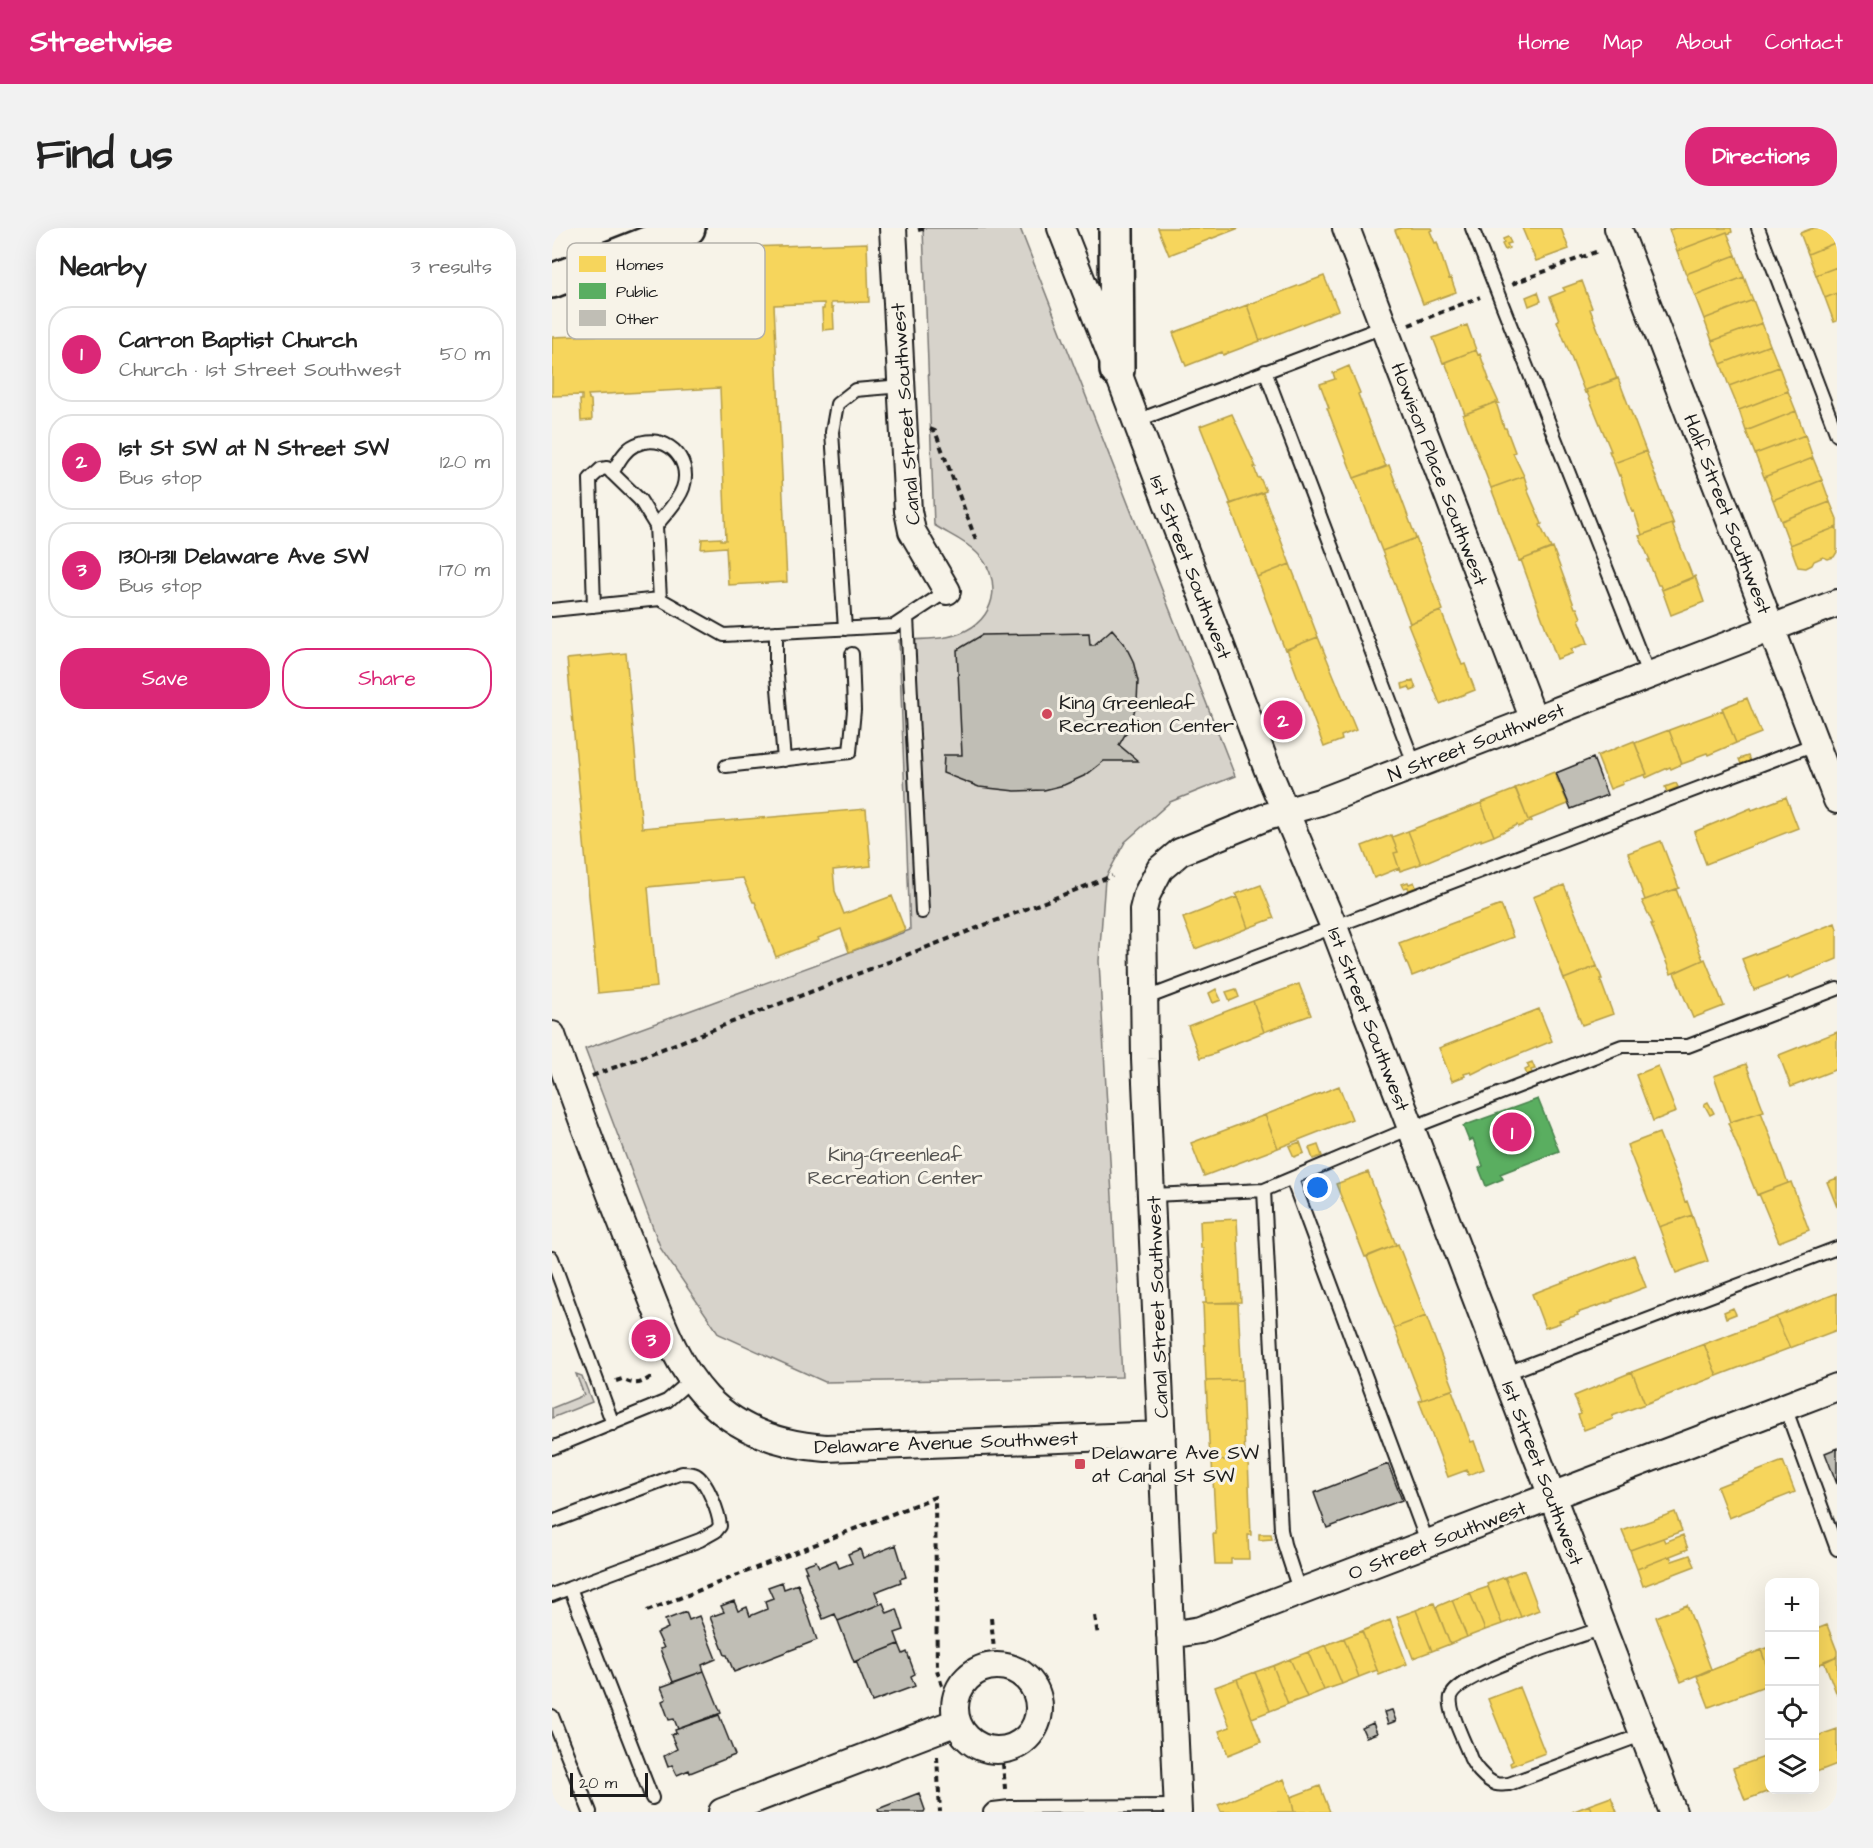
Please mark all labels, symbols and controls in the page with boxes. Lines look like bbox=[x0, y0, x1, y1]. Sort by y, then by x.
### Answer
text: Streetwise bbox=[30, 23, 172, 62]
text: Home bbox=[1518, 28, 1570, 57]
text: Map bbox=[1603, 28, 1643, 57]
text: About bbox=[1676, 28, 1732, 57]
text: Contact bbox=[1765, 28, 1843, 57]
text: Find us bbox=[36, 127, 173, 185]
button: Directions bbox=[1685, 127, 1837, 186]
legend bbox=[567, 243, 765, 339]
text: Nearby bbox=[60, 249, 147, 285]
text: 3 results bbox=[410, 253, 492, 281]
text: Homes bbox=[616, 254, 664, 276]
text: Public bbox=[616, 281, 658, 303]
street label: Canal Street Southwest bbox=[884, 302, 928, 526]
text: Other bbox=[616, 308, 659, 330]
text: Carron Baptist Church bbox=[119, 325, 357, 356]
text: 1 bbox=[80, 340, 83, 368]
text: 50 m bbox=[440, 340, 490, 368]
text: Church · 1st Street Southwest bbox=[119, 356, 401, 384]
street label: Howison Place Southwest bbox=[1384, 359, 1495, 590]
street label: Half Street Southwest bbox=[1676, 410, 1778, 619]
text: 1st St SW at N Street SW bbox=[119, 433, 389, 464]
text: 2 bbox=[76, 448, 87, 476]
text: 120 m bbox=[440, 448, 490, 476]
text: Bus stop bbox=[119, 464, 202, 492]
street label: 1st Street Southwest bbox=[1142, 471, 1238, 664]
text: 1301-1311 Delaware Ave SW bbox=[119, 541, 369, 572]
text: 3 bbox=[76, 556, 87, 584]
text: 170 m bbox=[439, 556, 490, 584]
text: Bus stop bbox=[119, 572, 202, 600]
button: Save bbox=[60, 648, 270, 709]
button: Share bbox=[282, 648, 492, 709]
place label: King Greenleaf Recreation Center bbox=[1059, 689, 1234, 740]
street label: N Street Southwest bbox=[1384, 696, 1569, 790]
pin: 2 bbox=[1264, 698, 1302, 742]
marker: King Greenleaf Recreation Center bbox=[1040, 707, 1054, 721]
street label: 1st Street Southwest bbox=[1320, 923, 1416, 1116]
pin: 1 bbox=[1492, 1110, 1532, 1154]
park label: King-Greenleaf Recreation Center bbox=[807, 1141, 983, 1192]
your location bbox=[1303, 1173, 1332, 1202]
street label: Canal Street Southwest bbox=[1140, 1195, 1176, 1419]
pin: 3 bbox=[632, 1316, 670, 1362]
street label: 1st Street Southwest bbox=[1494, 1377, 1590, 1570]
street label: Delaware Avenue Southwest bbox=[814, 1424, 1078, 1462]
place label: Delaware Ave SW at Canal St SW bbox=[1092, 1439, 1259, 1490]
marker: Delaware Ave SW at Canal St SW bbox=[1073, 1457, 1087, 1471]
street label: O Street Southwest bbox=[1344, 1494, 1530, 1588]
map controls bbox=[1765, 1578, 1819, 1794]
button: + bbox=[1765, 1578, 1819, 1632]
button: − bbox=[1765, 1632, 1819, 1686]
button: locate bbox=[1765, 1686, 1819, 1740]
button: layers bbox=[1765, 1740, 1819, 1794]
scale bar bbox=[570, 1770, 648, 1798]
text: 20 m bbox=[579, 1772, 617, 1794]

